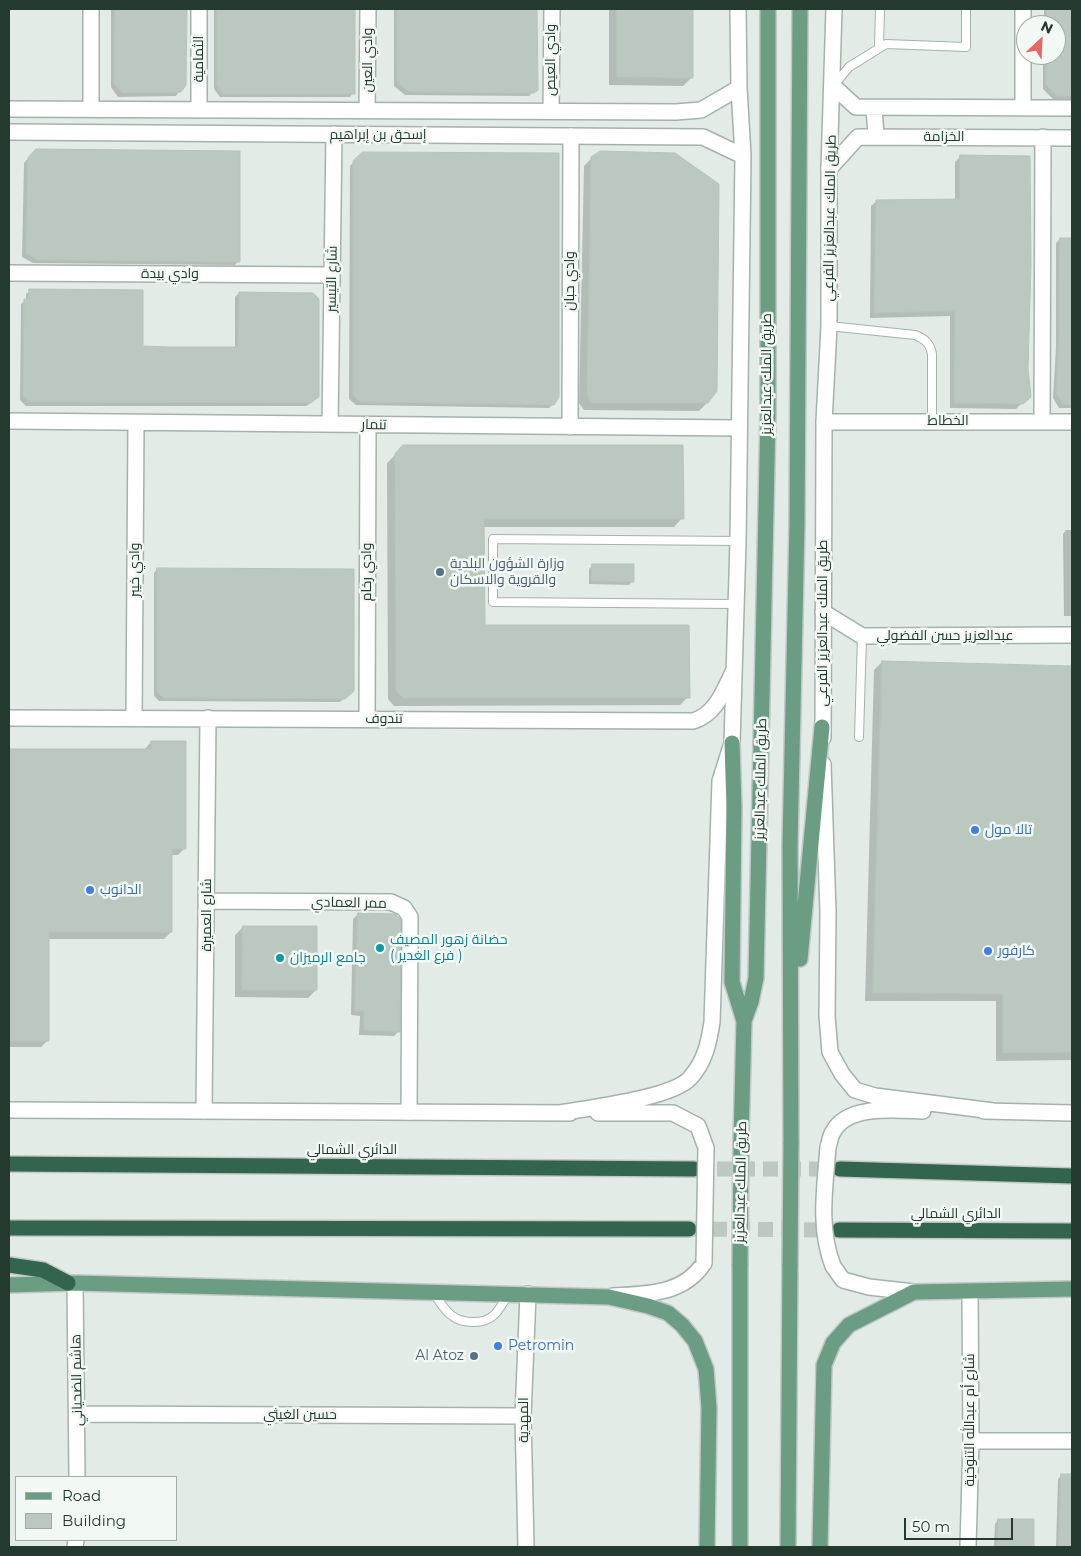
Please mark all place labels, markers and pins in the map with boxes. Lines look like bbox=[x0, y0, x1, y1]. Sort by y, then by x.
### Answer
place label: وزارة الشؤون البلدية والقروية والاسكان bbox=[450, 556, 564, 588]
marker: وزارة الشؤون البلدية والقروية والاسكان bbox=[434, 566, 446, 578]
place label: تالا مول bbox=[985, 822, 1032, 838]
marker: تالا مول bbox=[969, 824, 981, 836]
place label: الدانوب bbox=[100, 882, 142, 898]
marker: الدانوب bbox=[84, 884, 96, 896]
place label: حضانة زهور المصيف ( فرع الغدير ) bbox=[390, 932, 508, 964]
marker: حضانة زهور المصيف ( فرع الغدير ) bbox=[374, 942, 386, 954]
place label: كارفور bbox=[998, 943, 1035, 959]
marker: كارفور bbox=[982, 945, 994, 957]
place label: جامع الرميزان bbox=[290, 950, 366, 966]
marker: جامع الرميزان bbox=[274, 952, 286, 964]
place label: Petromin bbox=[508, 1338, 574, 1354]
marker: Petromin bbox=[492, 1340, 504, 1352]
place label: Al Atoz bbox=[415, 1348, 464, 1364]
marker: Al Atoz bbox=[468, 1350, 480, 1362]

